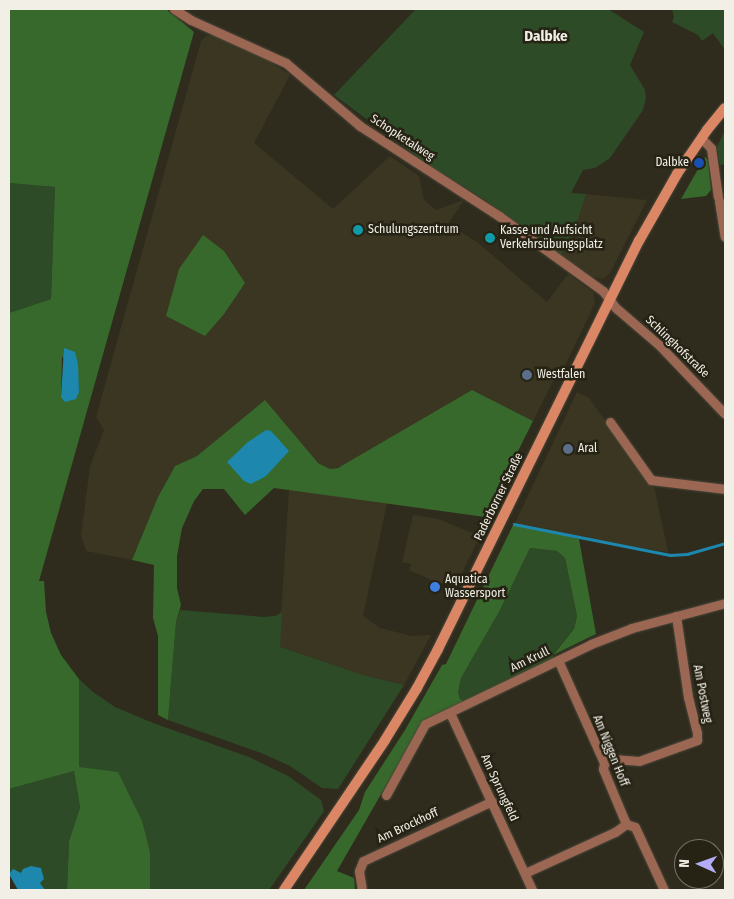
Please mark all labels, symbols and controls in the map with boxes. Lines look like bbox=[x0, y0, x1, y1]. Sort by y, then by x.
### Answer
district label: Dalbke bbox=[524, 28, 568, 46]
street label: Schopketalweg bbox=[367, 112, 437, 164]
place label: Dalbke bbox=[655, 156, 689, 170]
marker: Dalbke bbox=[693, 157, 705, 169]
place label: Schulungszentrum bbox=[368, 223, 459, 237]
marker: Schulungszentrum bbox=[352, 224, 364, 236]
place label: Kasse und Aufsicht Verkehrsübungsplatz bbox=[500, 224, 603, 252]
marker: Kasse und Aufsicht Verkehrsübungsplatz bbox=[484, 232, 496, 244]
street label: Schlinghofstraße bbox=[642, 313, 712, 381]
place label: Westfalen bbox=[537, 368, 585, 382]
marker: Westfalen bbox=[521, 369, 533, 381]
place label: Aral bbox=[578, 442, 597, 456]
marker: Aral bbox=[562, 443, 574, 455]
street label: Paderborner Straße bbox=[471, 451, 527, 543]
place label: Aquatica Wassersport bbox=[445, 573, 505, 601]
marker: Aquatica Wassersport bbox=[429, 581, 441, 593]
street label: Am Krull bbox=[508, 644, 552, 676]
street label: Am Postweg bbox=[689, 664, 715, 724]
street label: Am Niggen Hoff bbox=[589, 713, 631, 789]
street label: Am Sprungfeld bbox=[477, 752, 521, 824]
street label: Am Brockhoff bbox=[375, 806, 441, 846]
north arrow bbox=[674, 839, 724, 889]
text: N bbox=[676, 859, 693, 868]

